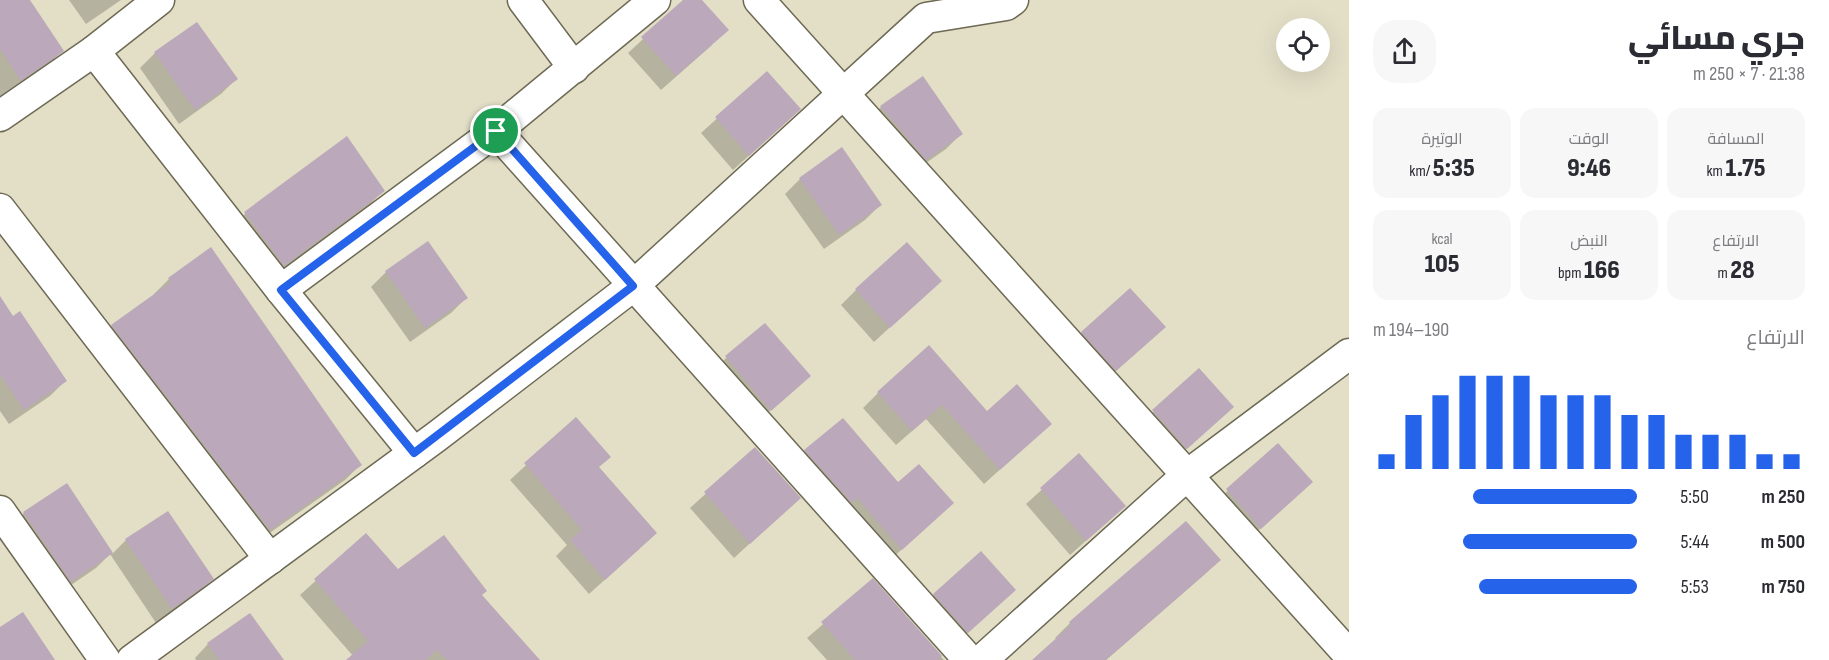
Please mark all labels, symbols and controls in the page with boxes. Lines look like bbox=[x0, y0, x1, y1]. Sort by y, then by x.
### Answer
map controls bbox=[1276, 18, 1330, 72]
button: locate bbox=[1276, 18, 1330, 72]
text: جري مسائي bbox=[1628, 19, 1805, 59]
button: share bbox=[1373, 20, 1436, 83]
text: 21:38 · 7 × 250 m bbox=[1693, 62, 1805, 86]
pin bbox=[470, 105, 521, 156]
icon: arrive bbox=[479, 114, 512, 147]
text: الوتيرة bbox=[1421, 130, 1463, 149]
text: الوقت bbox=[1569, 130, 1609, 149]
text: المسافة bbox=[1708, 130, 1764, 149]
text: 5:35 bbox=[1433, 153, 1475, 184]
text: 9:46 bbox=[1567, 153, 1611, 184]
text: 1.75 bbox=[1725, 153, 1766, 184]
text: /km bbox=[1409, 162, 1433, 181]
text: km bbox=[1706, 162, 1725, 181]
text: kcal bbox=[1431, 230, 1453, 249]
text: النبض bbox=[1570, 232, 1608, 251]
text: الارتفاع bbox=[1713, 232, 1759, 251]
text: 105 bbox=[1424, 249, 1460, 280]
text: 166 bbox=[1584, 255, 1620, 286]
text: 28 bbox=[1730, 255, 1755, 286]
text: bpm bbox=[1558, 264, 1584, 283]
text: m bbox=[1717, 264, 1730, 283]
text: 190–194 m bbox=[1373, 318, 1449, 342]
text: الارتفاع bbox=[1746, 326, 1805, 350]
text: 5:50 bbox=[1680, 485, 1709, 509]
text: 250 m bbox=[1762, 485, 1805, 509]
text: 5:44 bbox=[1680, 530, 1709, 554]
text: 500 m bbox=[1761, 530, 1805, 554]
text: 5:53 bbox=[1681, 575, 1709, 599]
text: 750 m bbox=[1762, 575, 1805, 599]

